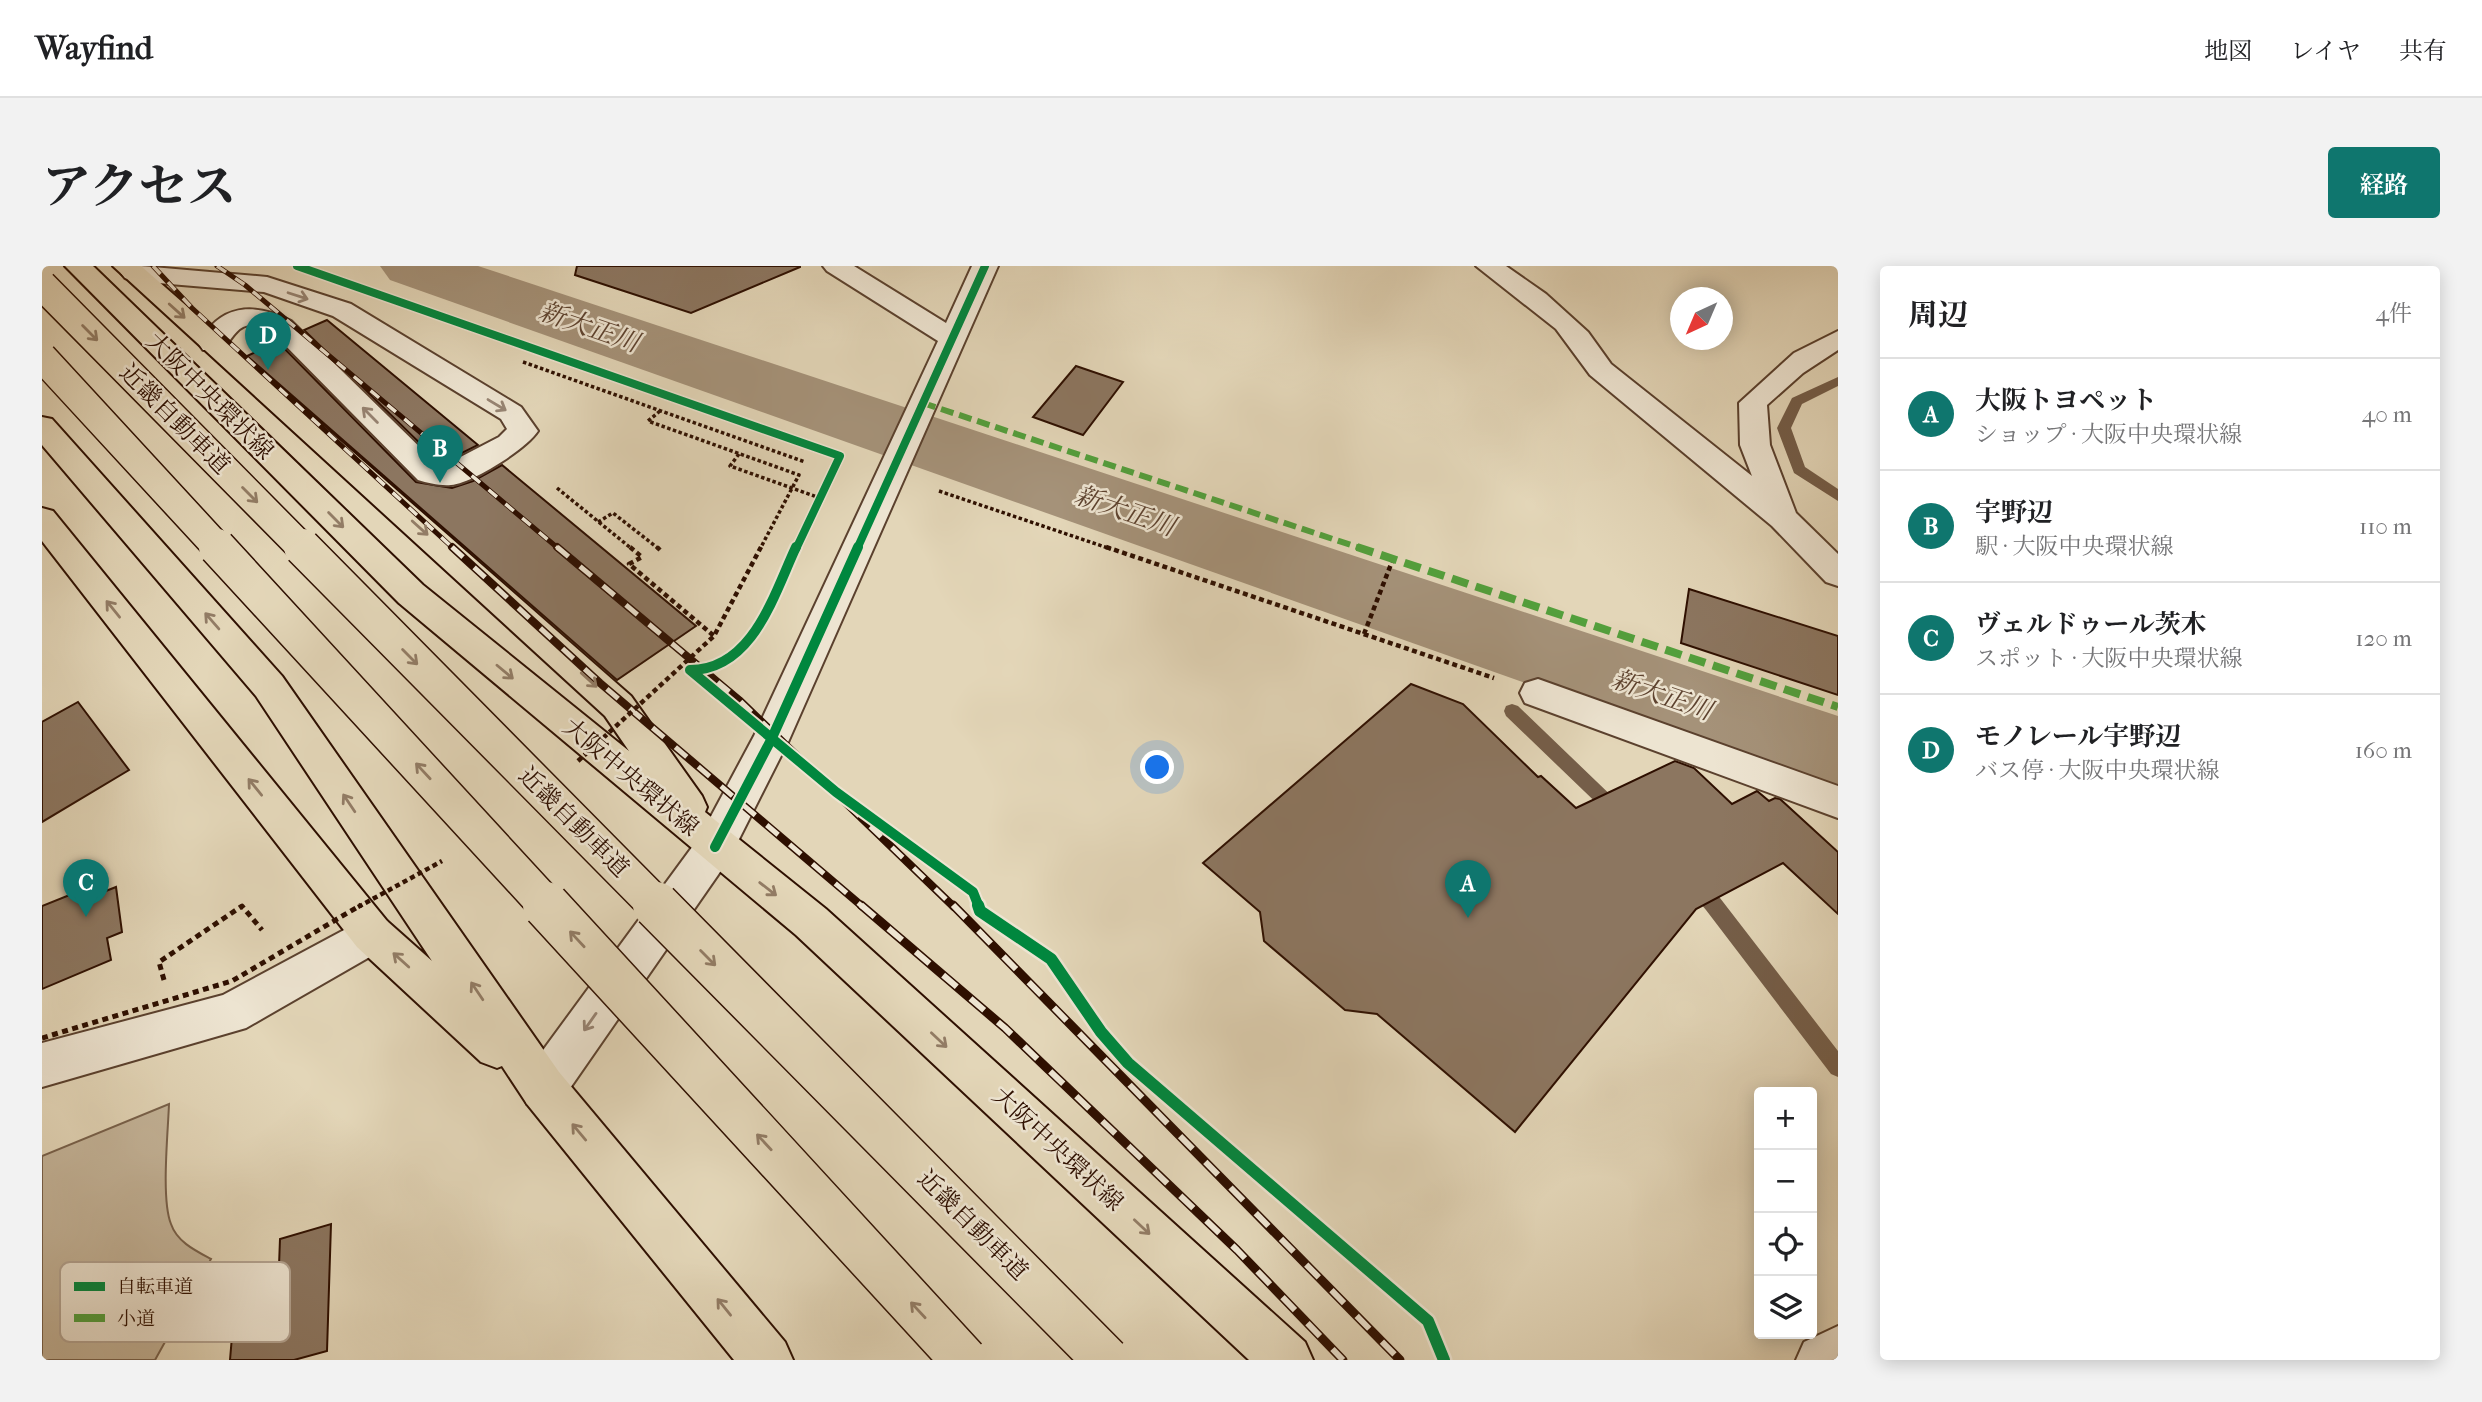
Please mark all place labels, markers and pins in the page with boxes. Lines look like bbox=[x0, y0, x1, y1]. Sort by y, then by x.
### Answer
pin: D bbox=[245, 312, 291, 370]
pin: B bbox=[417, 425, 463, 483]
pin: C bbox=[63, 859, 109, 917]
pin: A bbox=[1445, 860, 1491, 918]

